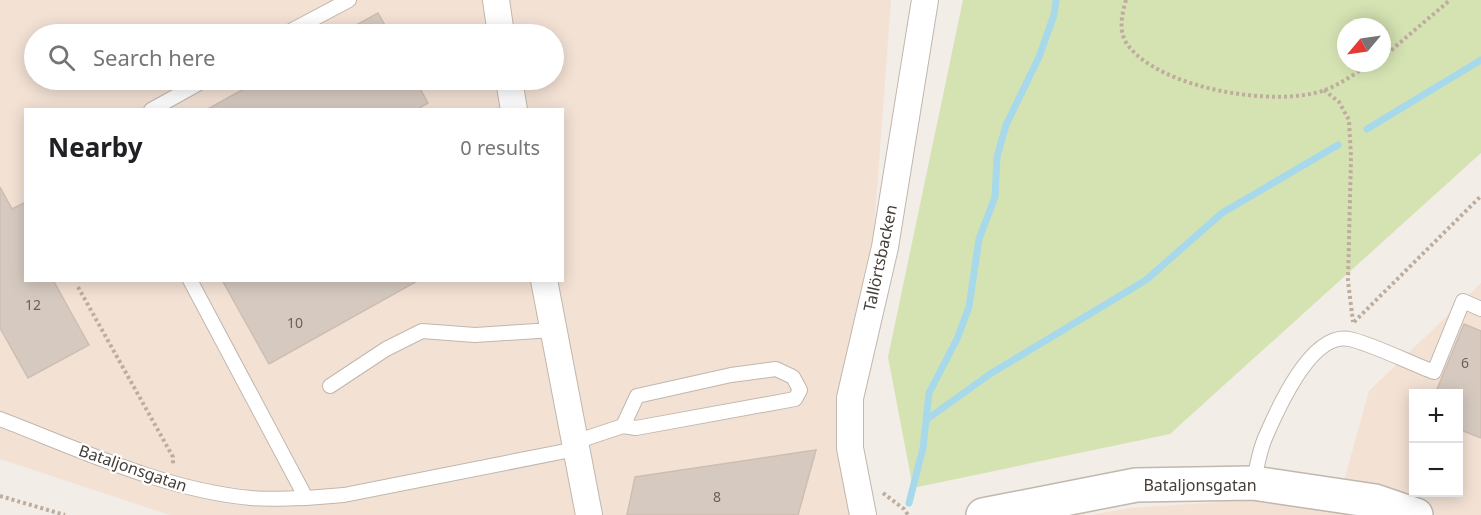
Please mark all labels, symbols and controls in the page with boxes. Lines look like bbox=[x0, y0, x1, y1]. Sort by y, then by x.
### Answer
north arrow bbox=[1337, 18, 1391, 72]
search box bbox=[24, 24, 564, 90]
icon: search bbox=[45, 41, 78, 74]
text: Search here bbox=[93, 42, 215, 72]
text: Nearby bbox=[48, 129, 143, 165]
text: 0 results bbox=[460, 134, 540, 161]
street label: Tallörtsbacken bbox=[858, 203, 902, 313]
house number: 12 bbox=[25, 295, 41, 314]
house number: 10 bbox=[287, 313, 303, 332]
house number: 6 bbox=[1461, 353, 1469, 372]
map controls bbox=[1409, 389, 1463, 497]
button: + bbox=[1409, 389, 1463, 443]
street label: Bataljonsgatan bbox=[76, 439, 190, 497]
button: − bbox=[1409, 443, 1463, 497]
street label: Bataljonsgatan bbox=[1143, 474, 1257, 496]
house number: 8 bbox=[713, 487, 721, 506]

